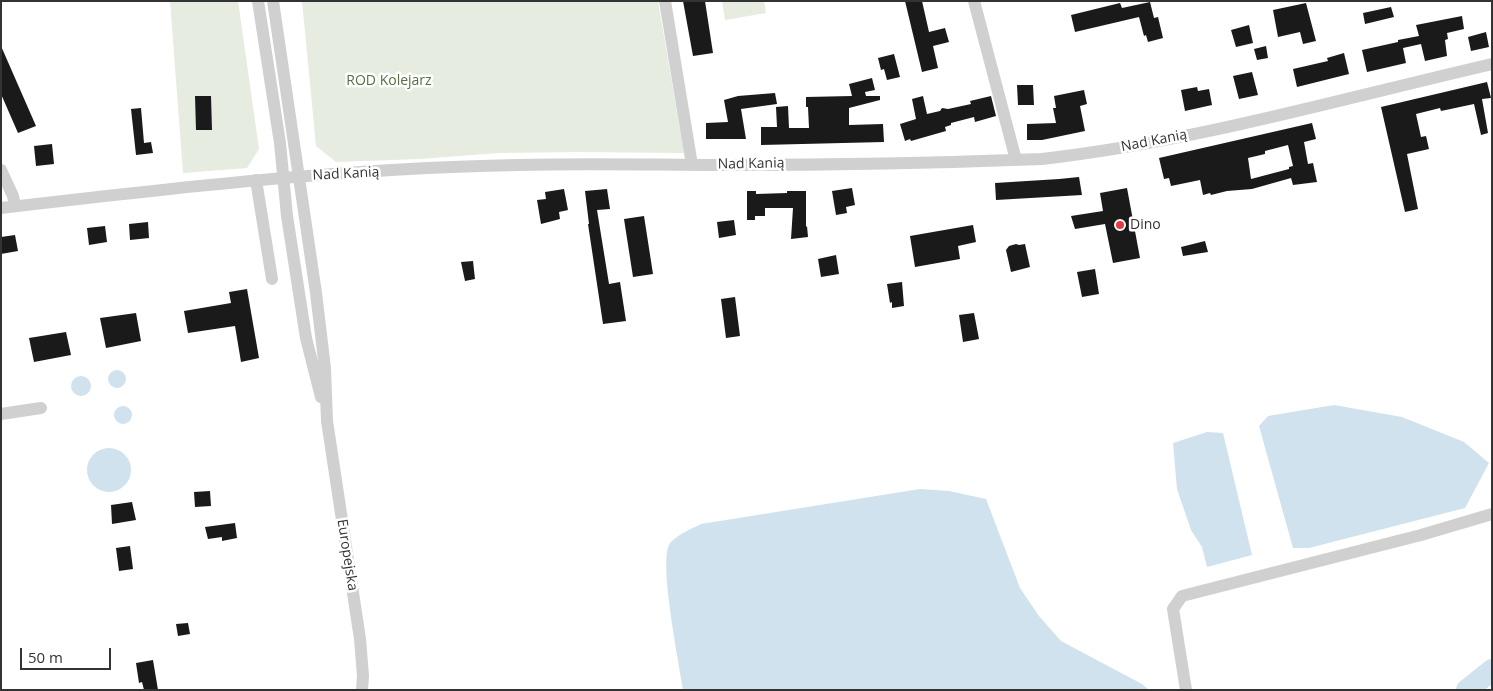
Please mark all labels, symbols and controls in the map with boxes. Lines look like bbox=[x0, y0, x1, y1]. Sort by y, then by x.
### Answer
park label: ROD Kolejarz bbox=[346, 73, 432, 89]
street label: Nad Kanią bbox=[1120, 126, 1188, 156]
street label: Nad Kanią bbox=[717, 155, 785, 173]
street label: Nad Kanią bbox=[312, 164, 380, 184]
place label: Dino bbox=[1130, 217, 1161, 233]
marker: Dino bbox=[1114, 219, 1126, 231]
street label: Europejska bbox=[333, 518, 361, 592]
scale bar bbox=[22, 638, 114, 670]
text: 50 m bbox=[28, 647, 63, 667]

